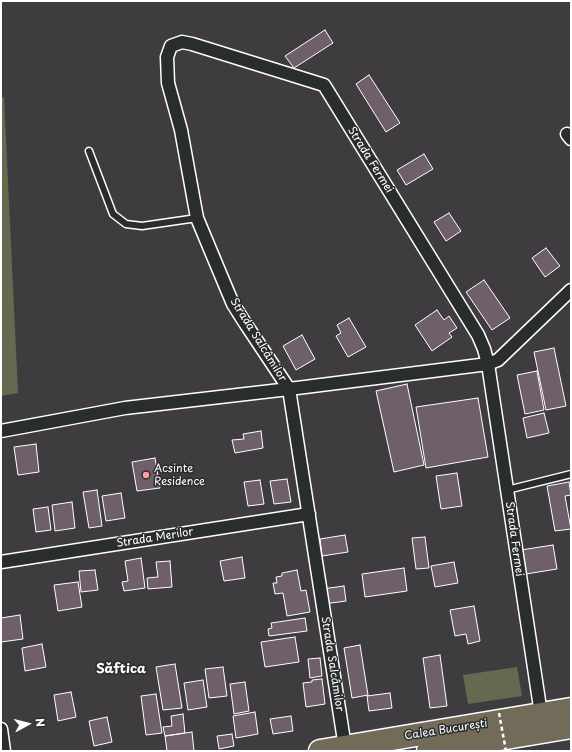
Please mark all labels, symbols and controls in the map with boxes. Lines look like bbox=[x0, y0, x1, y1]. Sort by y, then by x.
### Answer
street label: Strada Fermei bbox=[344, 124, 396, 196]
street label: Strada Salcâmilor bbox=[227, 296, 289, 384]
place label: Acsinte Residence bbox=[154, 462, 205, 488]
marker: Acsinte Residence bbox=[141, 470, 151, 480]
street label: Strada Fermei bbox=[502, 501, 526, 577]
street label: Strada Merilor bbox=[116, 525, 194, 551]
street label: Strada Salcâmilor bbox=[318, 616, 346, 712]
district label: Săftica bbox=[96, 661, 146, 677]
north arrow bbox=[8, 704, 48, 744]
text: N bbox=[31, 717, 49, 728]
street label: Calea București bbox=[404, 717, 488, 743]

